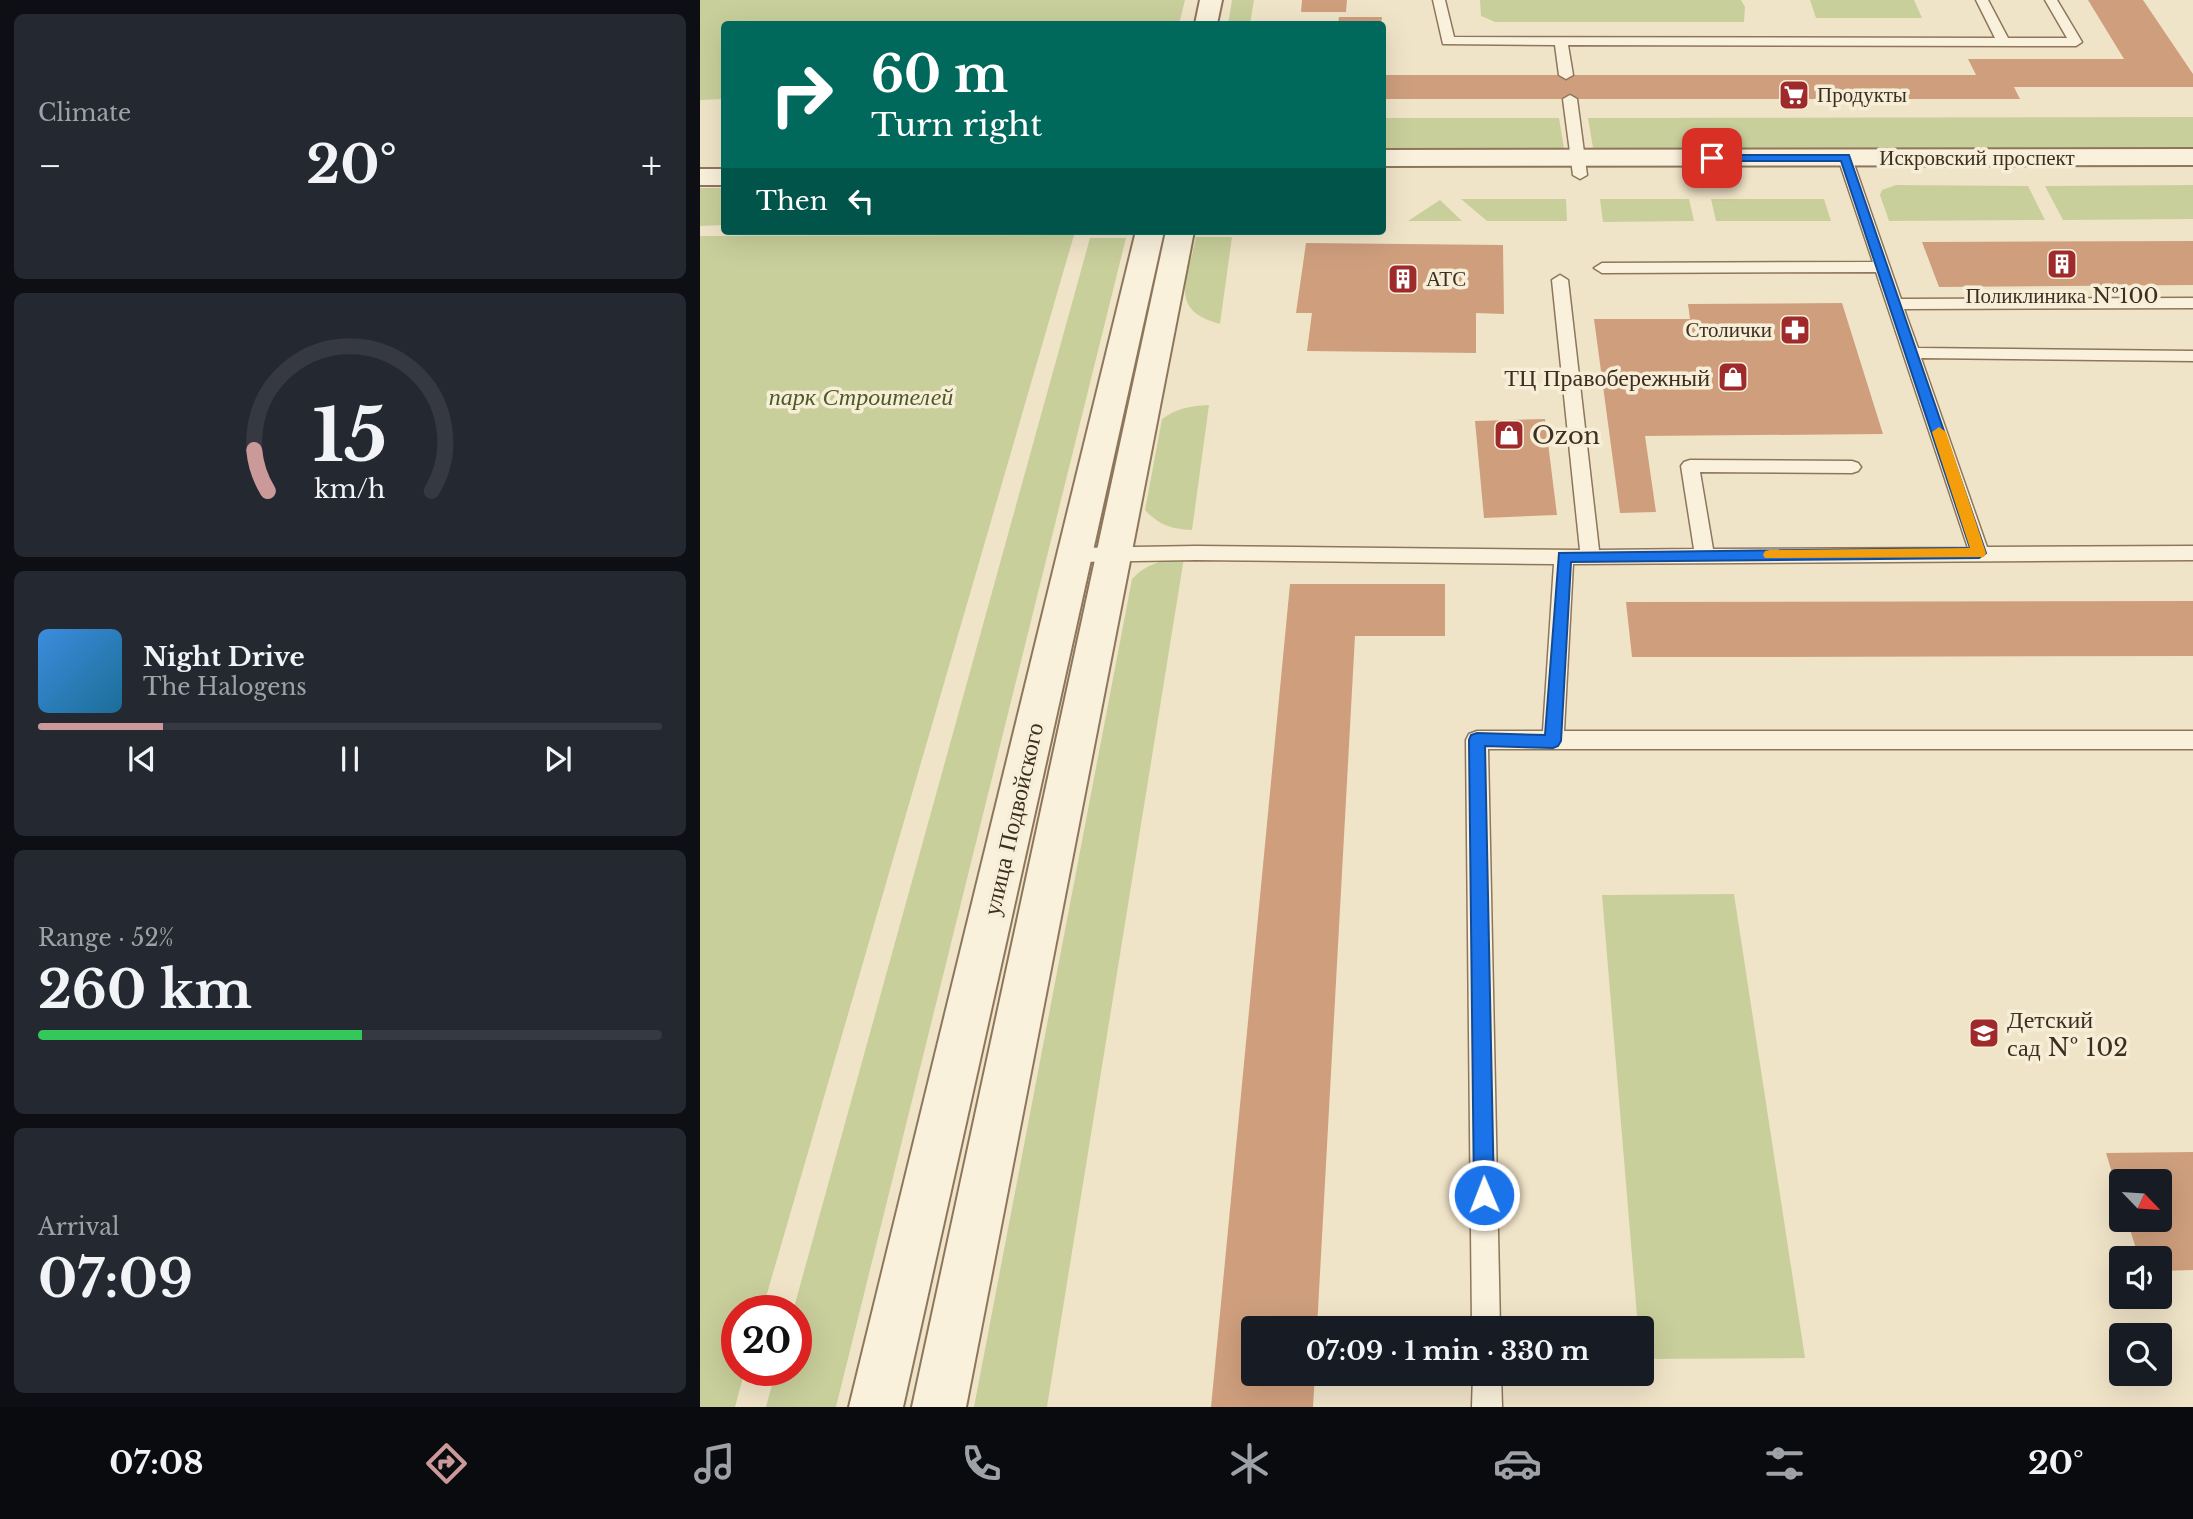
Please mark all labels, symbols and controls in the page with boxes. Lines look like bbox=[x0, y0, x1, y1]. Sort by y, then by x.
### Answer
text: 60 m bbox=[871, 44, 1008, 105]
icon: right bbox=[756, 49, 847, 140]
supermarket icon: Продукты bbox=[1777, 78, 1811, 112]
place label: Продукты bbox=[1817, 82, 1907, 108]
text: Climate bbox=[38, 99, 131, 127]
text: Turn right bbox=[871, 105, 1042, 145]
pin bbox=[1682, 128, 1742, 188]
text: 20° bbox=[306, 133, 397, 197]
icon: arrive bbox=[1693, 139, 1731, 177]
text: − bbox=[38, 142, 62, 189]
text: + bbox=[641, 142, 662, 189]
street label: Искровский проспект bbox=[1879, 145, 2075, 171]
icon: left bbox=[842, 182, 880, 220]
text: Then bbox=[756, 185, 828, 217]
building icon: Поликлиника №100 bbox=[2045, 247, 2079, 281]
building icon: АТС bbox=[1386, 262, 1420, 296]
place label: АТС bbox=[1426, 266, 1466, 292]
place label: Поликлиника №100 bbox=[1965, 283, 2159, 309]
pharmacy icon: Столички bbox=[1778, 313, 1812, 347]
place label: Столички bbox=[1685, 317, 1772, 343]
shop icon: ТЦ Правобережный bbox=[1716, 360, 1750, 394]
place label: ТЦ Правобережный bbox=[1504, 363, 1710, 392]
park label: парк Строителей bbox=[769, 382, 953, 411]
text: 15 bbox=[312, 390, 388, 481]
shop icon: Ozon bbox=[1492, 418, 1526, 452]
place label: Ozon bbox=[1532, 421, 1600, 450]
text: km/h bbox=[315, 474, 385, 505]
text: Night Drive bbox=[143, 641, 305, 673]
text: The Halogens bbox=[143, 673, 307, 701]
street label: улица Подвойского bbox=[977, 720, 1049, 918]
icon: previous bbox=[123, 740, 161, 778]
icon: pause bbox=[331, 740, 369, 778]
icon: next bbox=[539, 740, 577, 778]
text: Range · 52% bbox=[38, 924, 174, 952]
text: 260 km bbox=[38, 958, 252, 1022]
place label: Детский сад № 102 bbox=[2007, 1005, 2128, 1062]
school or university icon: Детский сад № 102 bbox=[1967, 1016, 2001, 1050]
position arrow bbox=[1447, 1158, 1521, 1232]
north arrow bbox=[2109, 1169, 2172, 1232]
map controls bbox=[2109, 1169, 2172, 1386]
text: Arrival bbox=[38, 1213, 119, 1241]
button: sound bbox=[2109, 1246, 2172, 1309]
text: 07:09 bbox=[38, 1247, 193, 1311]
speed limit sign: 20 bbox=[721, 1295, 812, 1386]
button: search bbox=[2109, 1323, 2172, 1386]
text: 07:09 · 1 min · 330 m bbox=[1306, 1335, 1589, 1367]
icon: directions bbox=[422, 1439, 471, 1488]
icon: music bbox=[690, 1439, 739, 1488]
icon: phone bbox=[957, 1439, 1006, 1488]
icon: climate bbox=[1225, 1439, 1274, 1488]
icon: car bbox=[1493, 1439, 1542, 1488]
icon: filters bbox=[1760, 1439, 1809, 1488]
text: 07:08 bbox=[109, 1443, 204, 1483]
text: 20° bbox=[2028, 1443, 2084, 1483]

